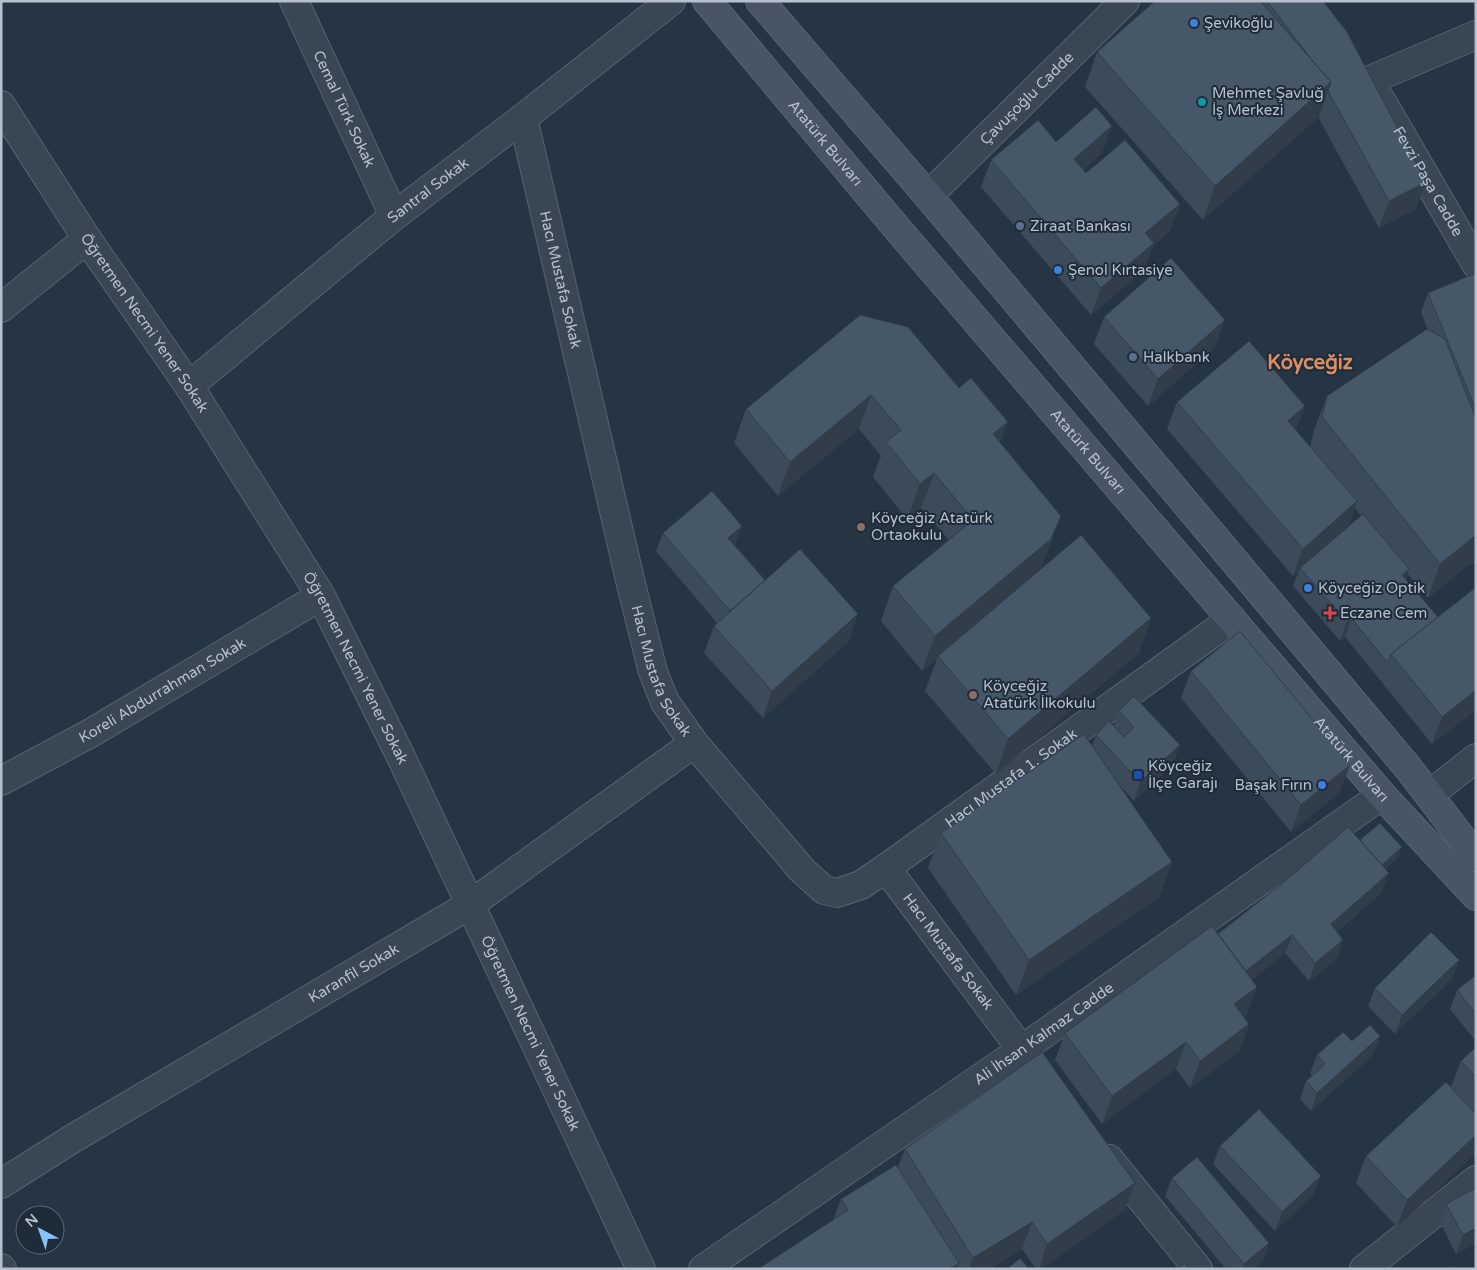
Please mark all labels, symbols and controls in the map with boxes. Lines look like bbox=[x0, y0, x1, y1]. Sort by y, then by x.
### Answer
place label: Şevikoğlu bbox=[1204, 14, 1273, 32]
marker: Şevikoğlu bbox=[1188, 17, 1200, 29]
street label: Cemal Türk Sokak bbox=[309, 48, 379, 170]
street label: Çavuşoğlu Cadde bbox=[976, 48, 1077, 148]
place label: Mehmet Şavluğ İş Merkezi bbox=[1212, 84, 1324, 119]
street label: Atatürk Bulvarı bbox=[785, 96, 867, 190]
marker: Mehmet Şavluğ İş Merkezi bbox=[1196, 96, 1208, 108]
street label: Fevzi Paşa Cadde bbox=[1389, 123, 1467, 240]
street label: Santral Sokak bbox=[384, 154, 472, 227]
street label: Hacı Mustafa Sokak bbox=[536, 209, 585, 350]
place label: Ziraat Bankası bbox=[1030, 217, 1131, 235]
marker: Ziraat Bankası bbox=[1014, 220, 1026, 232]
street label: Öğretmen Necmi Yener Sokak bbox=[77, 230, 212, 416]
place label: Şenol Kırtasiye bbox=[1068, 261, 1173, 279]
marker: Şenol Kırtasiye bbox=[1052, 264, 1064, 276]
place label: Halkbank bbox=[1143, 348, 1210, 366]
marker: Halkbank bbox=[1127, 351, 1139, 363]
district label: Köyceğiz bbox=[1267, 351, 1353, 375]
street label: Atatürk Bulvarı bbox=[1047, 405, 1129, 498]
place label: Köyceğiz Atatürk Ortaokulu bbox=[871, 509, 993, 544]
marker: Köyceğiz Atatürk Ortaokulu bbox=[855, 521, 867, 533]
street label: Öğretmen Necmi Yener Sokak bbox=[299, 568, 412, 767]
place label: Köyceğiz Optik bbox=[1318, 579, 1425, 597]
marker: Köyceğiz Optik bbox=[1302, 582, 1314, 594]
street label: Hacı Mustafa Sokak bbox=[628, 603, 695, 740]
place label: Eczane Cem bbox=[1340, 604, 1427, 622]
marker: Eczane Cem bbox=[1324, 607, 1336, 619]
street label: Koreli Abdurrahman Sokak bbox=[76, 634, 249, 747]
place label: Köyceğiz Atatürk İlkokulu bbox=[983, 677, 1096, 712]
marker: Köyceğiz Atatürk İlkokulu bbox=[967, 689, 979, 701]
street label: Atatürk Bulvarı bbox=[1310, 713, 1393, 806]
street label: Hacı Mustafa 1. Sokak bbox=[942, 725, 1080, 832]
place label: Köyceğiz İlçe Garajı bbox=[1148, 757, 1218, 792]
marker: Köyceğiz İlçe Garajı bbox=[1132, 769, 1144, 781]
place label: Başak Fırın bbox=[1234, 776, 1312, 794]
marker: Başak Fırın bbox=[1316, 779, 1328, 791]
street label: Hacı Mustafa Sokak bbox=[899, 890, 998, 1013]
street label: Öğretmen Necmi Yener Sokak bbox=[477, 933, 584, 1134]
street label: Karanfil Sokak bbox=[305, 939, 402, 1007]
street label: Ali İhsan Kalmaz Cadde bbox=[970, 978, 1117, 1089]
north arrow bbox=[15, 1205, 65, 1255]
text: N bbox=[22, 1210, 42, 1231]

